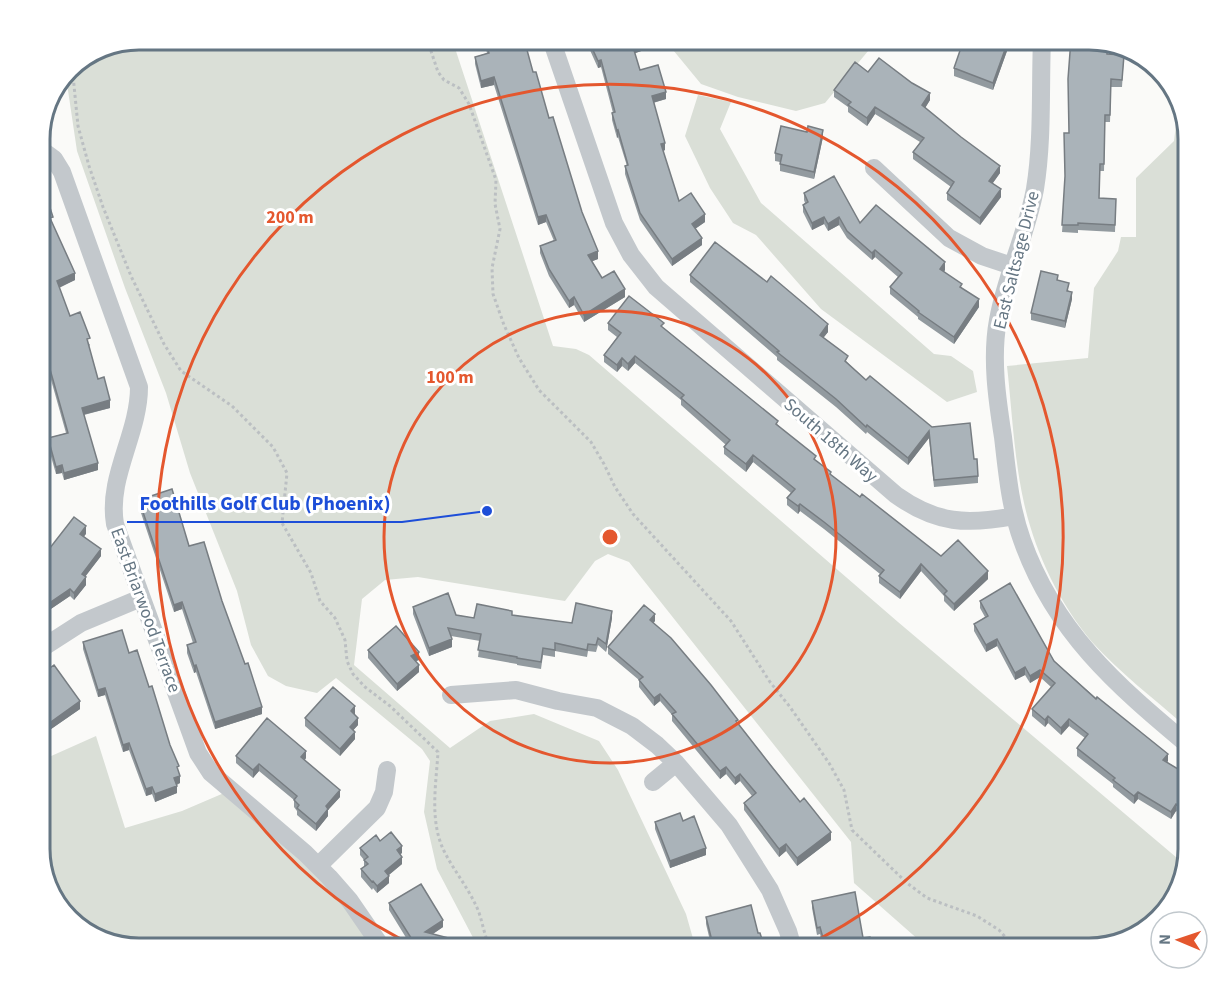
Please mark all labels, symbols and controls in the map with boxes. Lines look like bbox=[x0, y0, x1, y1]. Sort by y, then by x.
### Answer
street label: East Saltsage Drive bbox=[987, 188, 1046, 332]
text: 200 m bbox=[266, 205, 314, 230]
text: 100 m bbox=[426, 365, 474, 390]
street label: South 18th Way bbox=[778, 392, 884, 489]
callout: Foothills Golf Club (Phoenix) bbox=[127, 484, 402, 522]
text: Foothills Golf Club (Phoenix) bbox=[139, 490, 391, 518]
street label: East Briarwood Terrace bbox=[104, 524, 187, 696]
centre of rings bbox=[600, 527, 620, 547]
north arrow bbox=[1149, 910, 1209, 970]
text: N bbox=[1154, 934, 1176, 945]

